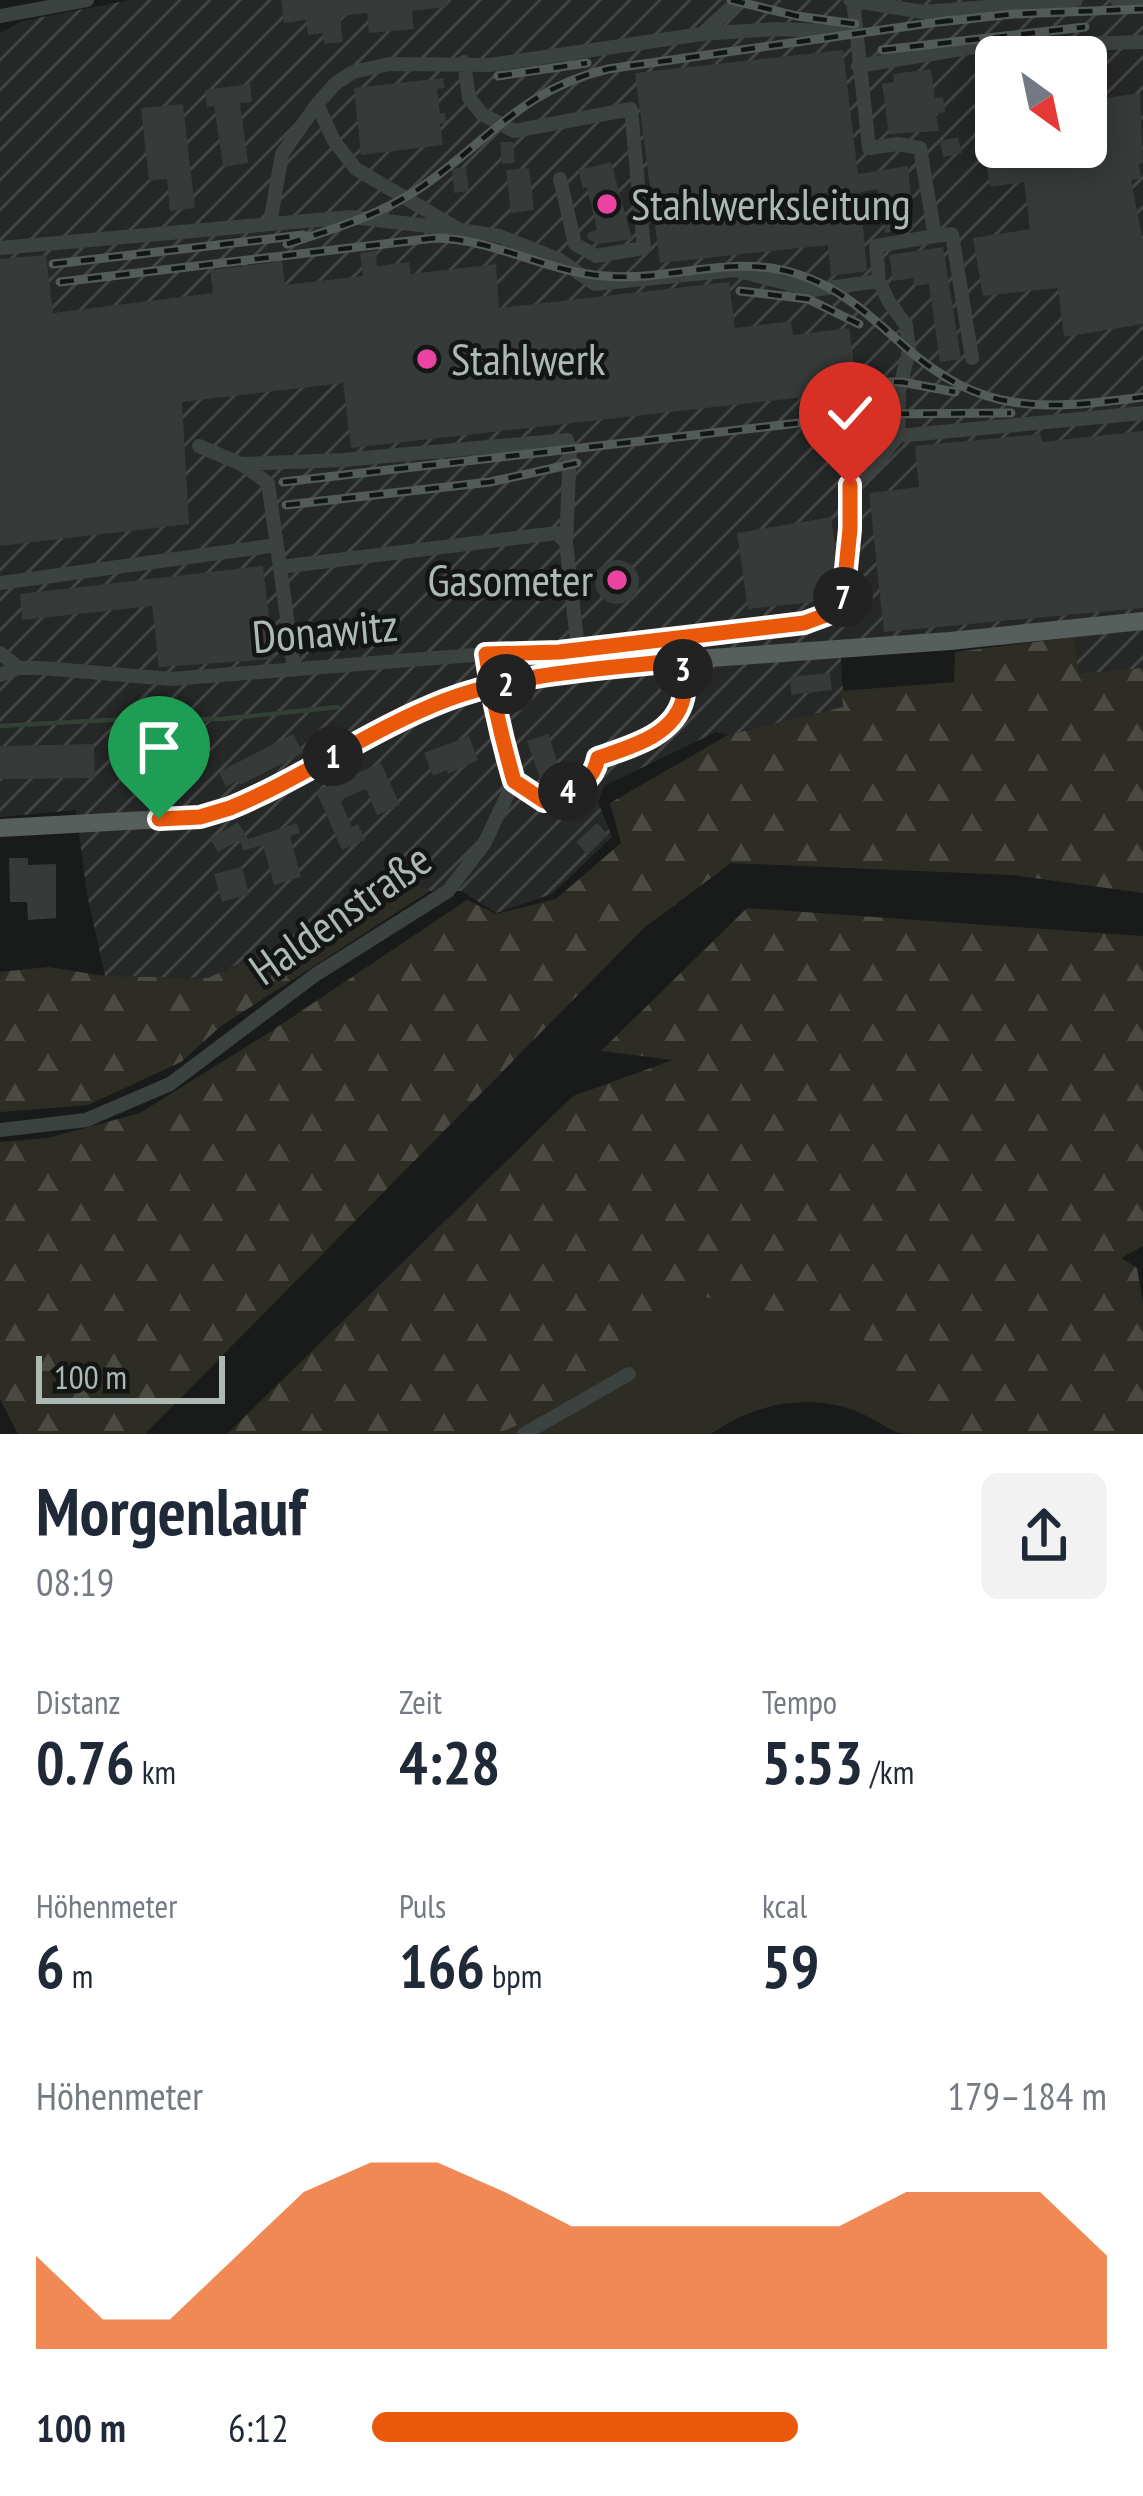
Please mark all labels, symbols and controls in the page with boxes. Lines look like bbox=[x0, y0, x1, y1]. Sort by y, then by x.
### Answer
north arrow bbox=[975, 36, 1107, 168]
map controls bbox=[975, 36, 1107, 168]
place label: Stahlwerksleitung bbox=[631, 174, 911, 232]
marker: Stahlwerksleitung bbox=[594, 191, 620, 217]
place label: Stahlwerk bbox=[451, 329, 606, 387]
marker: Stahlwerk bbox=[414, 346, 440, 372]
pin bbox=[799, 362, 901, 485]
icon: check bbox=[817, 380, 883, 446]
place label: Gasometer bbox=[427, 550, 594, 608]
marker: Gasometer bbox=[604, 567, 630, 593]
pin: 7 bbox=[813, 567, 873, 627]
text: 7 bbox=[835, 575, 851, 618]
street label: Donawitz bbox=[250, 595, 400, 665]
pin: 3 bbox=[653, 639, 713, 699]
text: 3 bbox=[675, 647, 691, 690]
pin: 2 bbox=[476, 654, 536, 714]
text: 2 bbox=[498, 662, 514, 705]
pin bbox=[108, 696, 210, 819]
icon: arrive bbox=[126, 714, 192, 780]
pin: 1 bbox=[303, 726, 363, 786]
text: 1 bbox=[325, 734, 341, 777]
pin: 4 bbox=[538, 761, 598, 821]
text: 4 bbox=[560, 769, 576, 812]
street label: Haldenstraße bbox=[237, 830, 442, 997]
scale bar bbox=[36, 1350, 225, 1403]
text: 100 m bbox=[54, 1355, 127, 1398]
text: Morgenlauf bbox=[36, 1468, 306, 1553]
button: share bbox=[981, 1473, 1107, 1599]
text: 08:19 bbox=[36, 1556, 114, 1607]
text: Distanz bbox=[36, 1680, 120, 1723]
text: Zeit bbox=[399, 1680, 442, 1723]
text: Tempo bbox=[762, 1680, 837, 1723]
text: 0.76 bbox=[36, 1723, 135, 1801]
text: 4:28 bbox=[399, 1723, 500, 1801]
text: 5:53 bbox=[762, 1723, 863, 1801]
text: km bbox=[135, 1750, 176, 1793]
text: /km bbox=[863, 1750, 914, 1793]
text: Höhenmeter bbox=[36, 1884, 177, 1927]
text: Puls bbox=[399, 1884, 446, 1927]
text: kcal bbox=[762, 1884, 807, 1927]
text: 6 bbox=[36, 1927, 65, 2005]
text: 166 bbox=[399, 1927, 485, 2005]
text: 59 bbox=[762, 1927, 819, 2005]
text: m bbox=[65, 1954, 93, 1997]
text: bpm bbox=[485, 1954, 542, 1997]
text: Höhenmeter bbox=[36, 2070, 203, 2121]
text: 179–184 m bbox=[947, 2070, 1107, 2121]
text: 100 m bbox=[36, 2402, 126, 2453]
text: 6:12 bbox=[228, 2402, 289, 2453]

